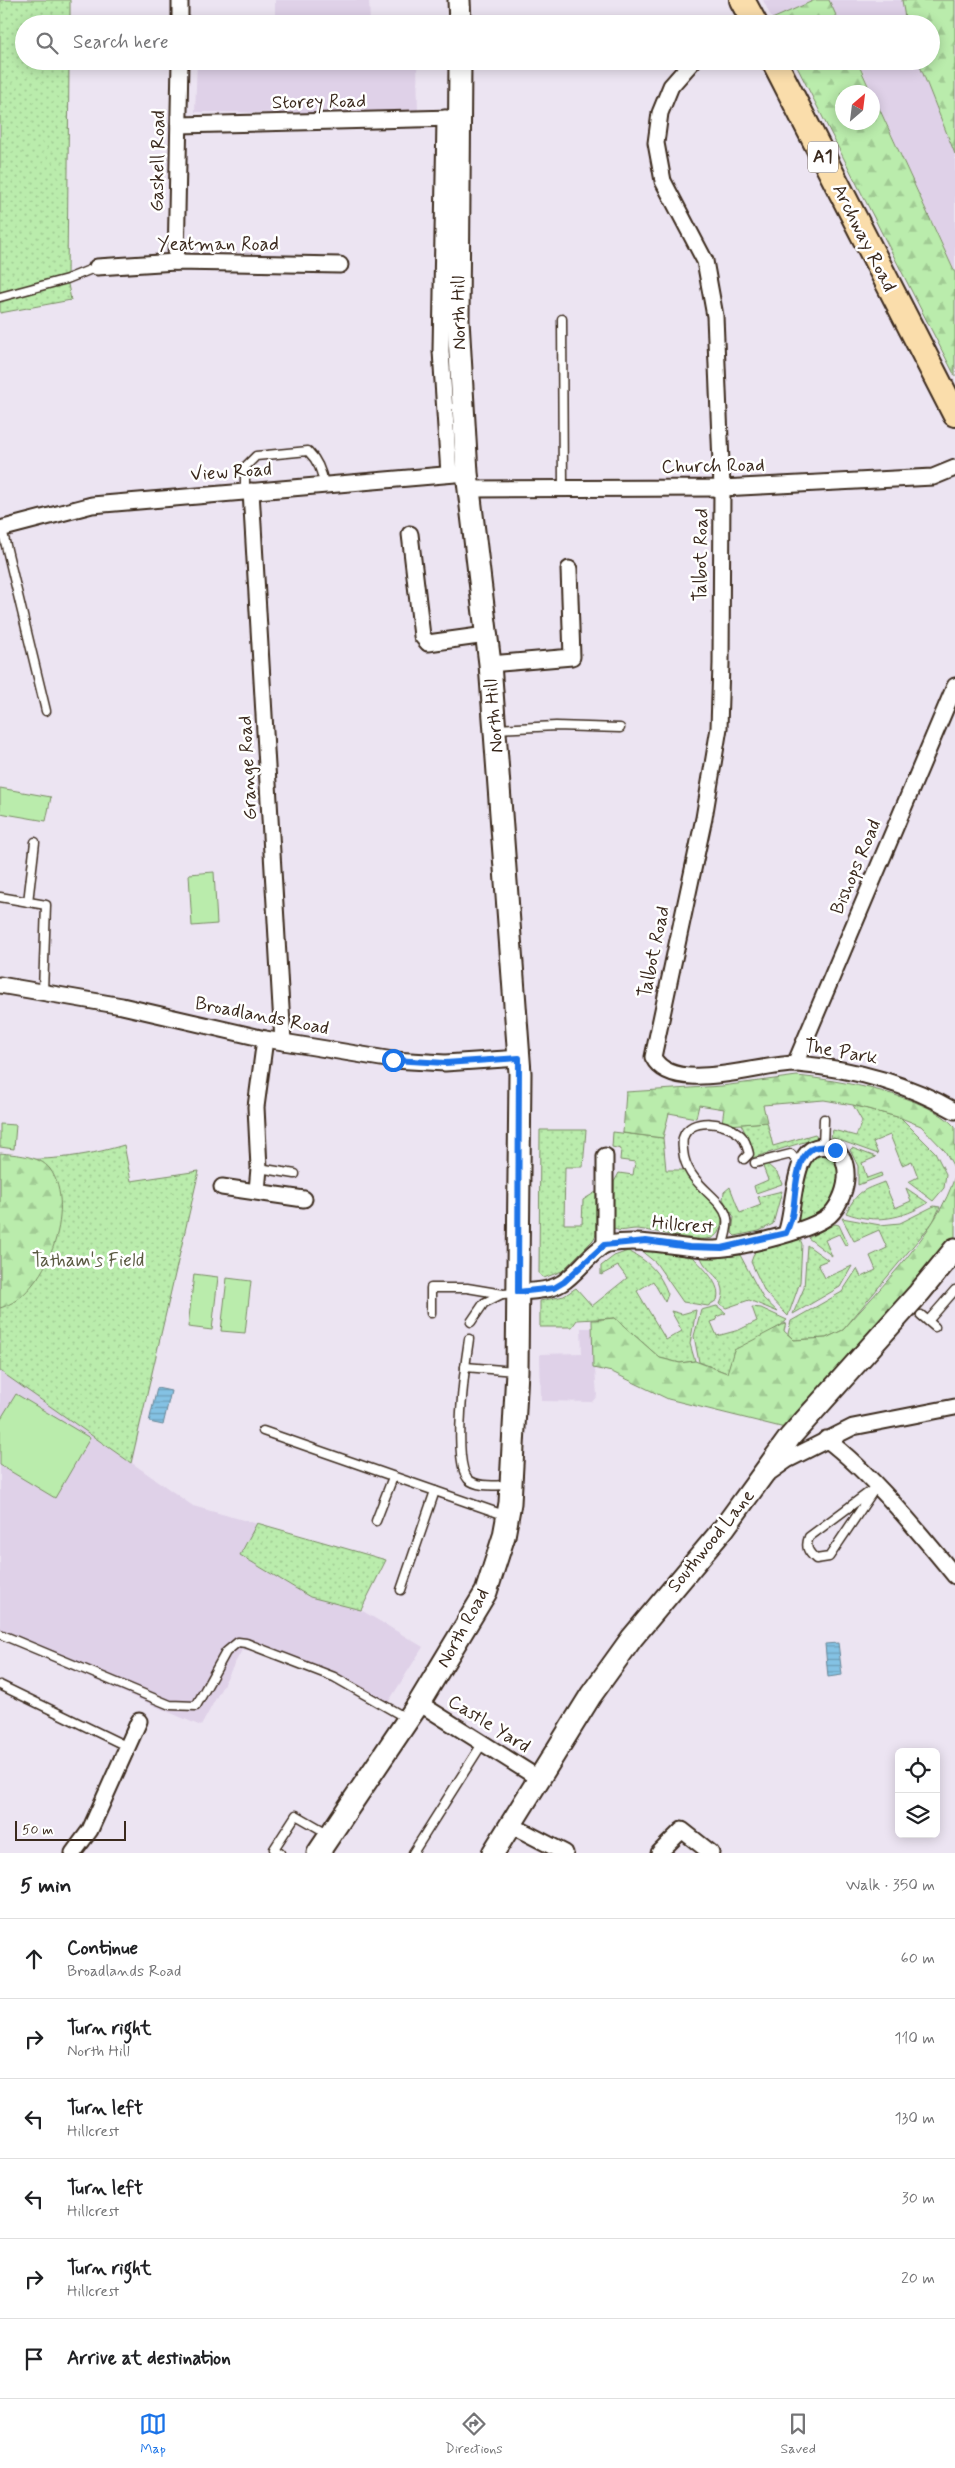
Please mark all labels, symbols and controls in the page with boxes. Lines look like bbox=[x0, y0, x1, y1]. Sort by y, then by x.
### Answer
search box bbox=[15, 15, 940, 70]
icon: search bbox=[33, 29, 61, 57]
text: Search here bbox=[73, 30, 169, 55]
north arrow bbox=[835, 85, 880, 130]
street label: Storey Road bbox=[272, 89, 366, 116]
street label: Gaskell Road bbox=[145, 110, 171, 212]
road number: A1 bbox=[808, 142, 838, 172]
street label: Archway Road bbox=[826, 180, 902, 296]
street label: Yeatman Road bbox=[157, 232, 279, 257]
street label: North Hill bbox=[446, 275, 472, 350]
street label: Church Road bbox=[661, 453, 765, 479]
street label: View Road bbox=[189, 457, 273, 487]
street label: Talbot Road bbox=[688, 508, 714, 602]
street label: North Hill bbox=[478, 678, 510, 754]
street label: Grange Road bbox=[233, 715, 264, 821]
street label: Bishops Road bbox=[825, 816, 887, 918]
street label: Talbot Road bbox=[632, 904, 676, 1000]
street label: Broadlands Road bbox=[193, 991, 331, 1041]
street label: The Park bbox=[802, 1033, 880, 1071]
route start bbox=[382, 1049, 405, 1072]
route end bbox=[824, 1139, 847, 1162]
street label: Hillcrest bbox=[651, 1210, 715, 1240]
park label: Tatham's Field bbox=[32, 1248, 144, 1273]
street label: Southwood Lane bbox=[662, 1484, 760, 1598]
street label: North Road bbox=[431, 1584, 495, 1672]
street label: Castle Yard bbox=[443, 1689, 535, 1759]
map controls bbox=[895, 1748, 940, 1838]
button: locate bbox=[895, 1748, 940, 1793]
button: layers bbox=[895, 1793, 940, 1838]
scale bar bbox=[15, 1818, 126, 1841]
text: 50 m bbox=[22, 1821, 53, 1839]
text: 5 min bbox=[20, 1872, 72, 1900]
text: Walk · 350 m bbox=[846, 1875, 935, 1896]
text: Continue bbox=[67, 1936, 138, 1961]
icon: ahead bbox=[20, 1945, 48, 1973]
text: 60 m bbox=[901, 1948, 935, 1969]
text: Broadlands Road bbox=[67, 1961, 181, 1982]
text: Turn right bbox=[67, 2016, 151, 2041]
icon: right bbox=[20, 2025, 48, 2053]
text: 110 m bbox=[894, 2028, 935, 2049]
text: North Hill bbox=[67, 2041, 130, 2062]
text: Turn left bbox=[67, 2096, 143, 2121]
icon: left bbox=[20, 2105, 48, 2133]
text: 130 m bbox=[894, 2108, 935, 2129]
text: Hillcrest bbox=[67, 2121, 119, 2142]
text: Turn left bbox=[67, 2176, 143, 2201]
icon: left bbox=[20, 2185, 48, 2213]
text: 30 m bbox=[902, 2188, 935, 2209]
text: Hillcrest bbox=[67, 2201, 119, 2222]
text: Turn right bbox=[67, 2256, 151, 2281]
icon: right bbox=[20, 2265, 48, 2293]
text: 20 m bbox=[901, 2268, 935, 2289]
text: Hillcrest bbox=[67, 2281, 119, 2302]
icon: arrive bbox=[20, 2345, 48, 2373]
text: Arrive at destination bbox=[67, 2346, 231, 2371]
tab: Map bbox=[139, 2410, 167, 2458]
tab: Directions bbox=[445, 2410, 503, 2458]
tab: Saved bbox=[781, 2410, 816, 2458]

